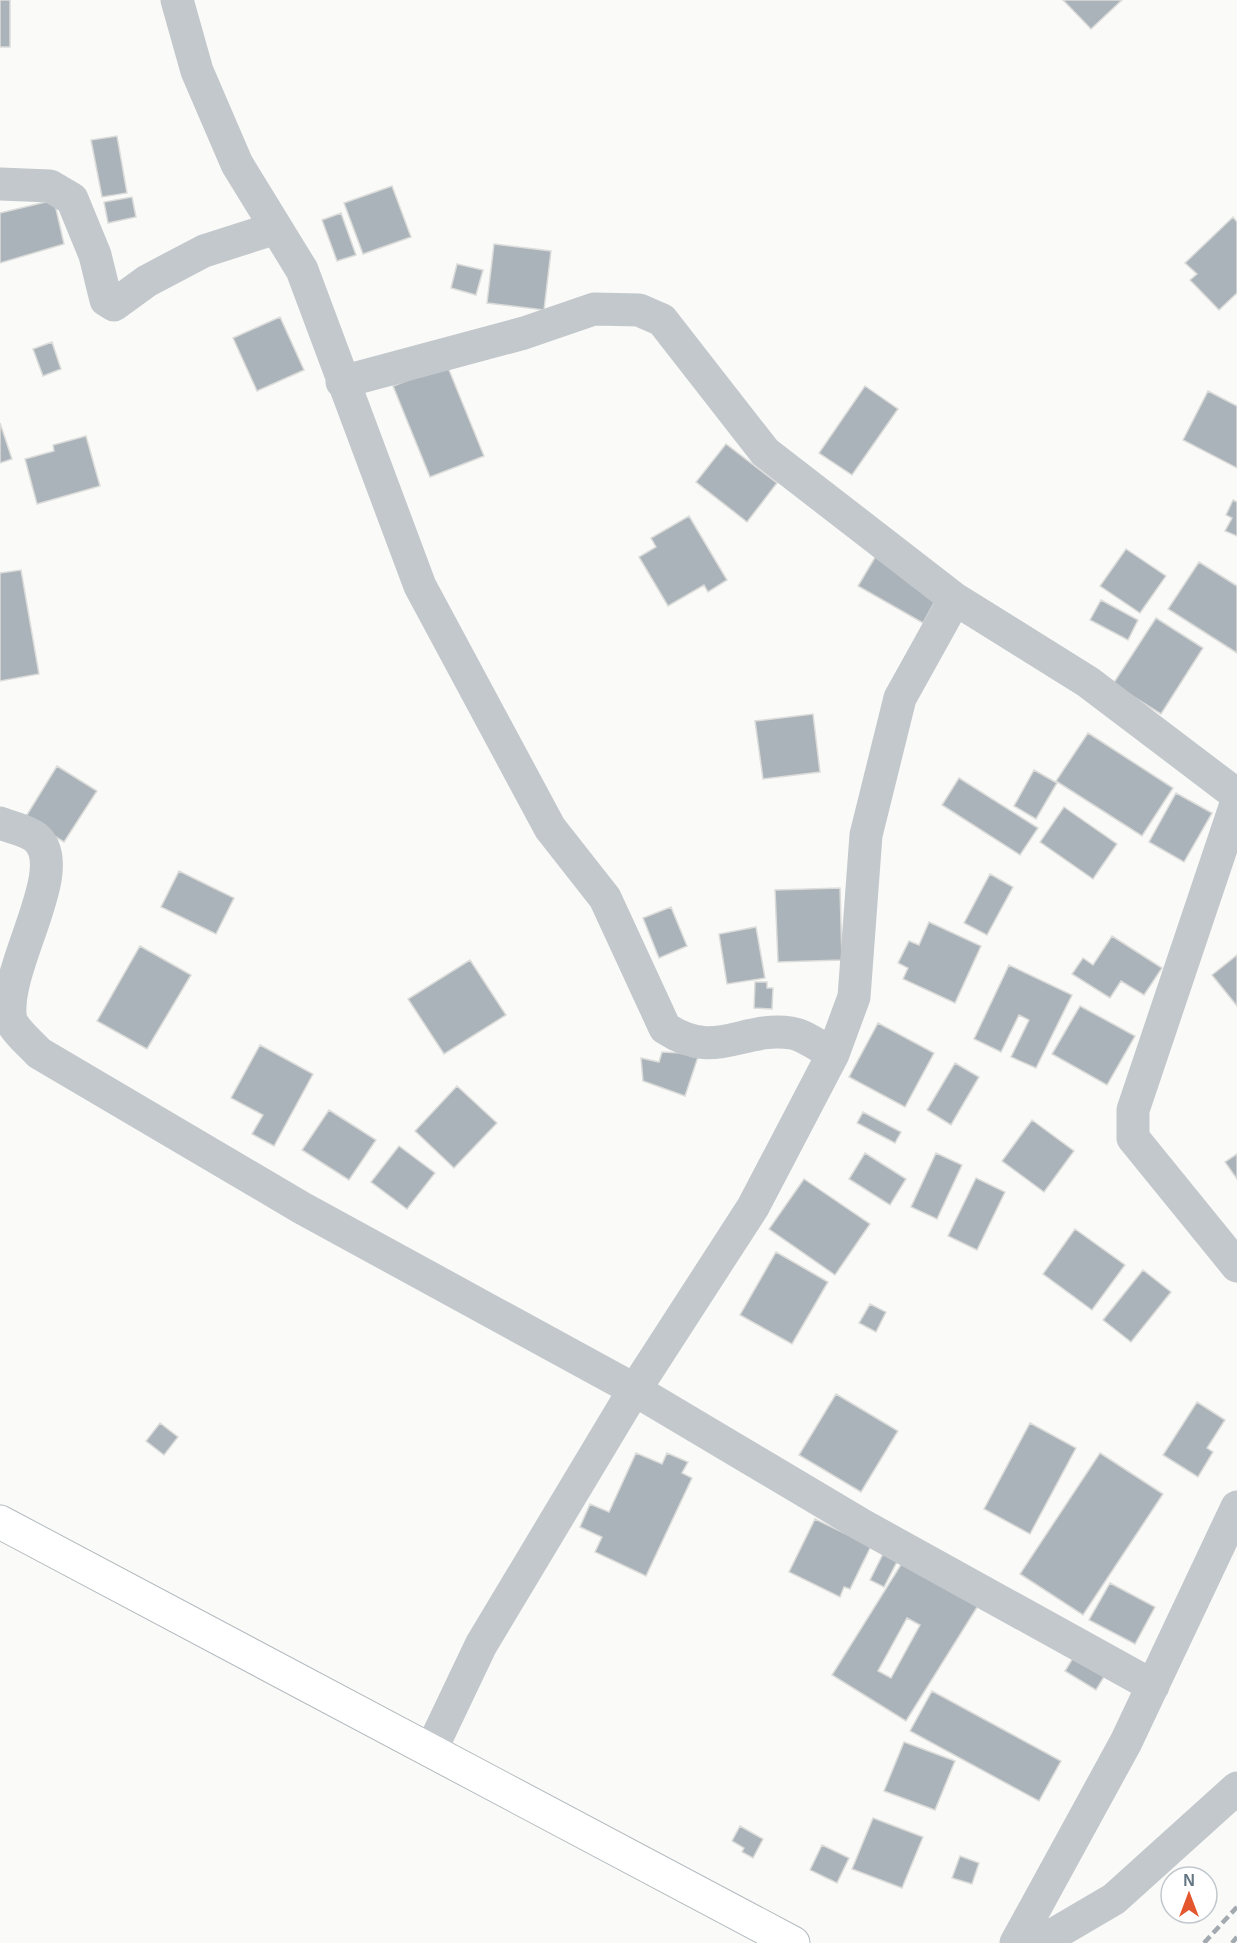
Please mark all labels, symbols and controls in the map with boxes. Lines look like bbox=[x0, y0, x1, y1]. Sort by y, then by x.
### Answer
north arrow bbox=[1159, 1865, 1219, 1925]
text: N bbox=[1183, 1872, 1195, 1889]

